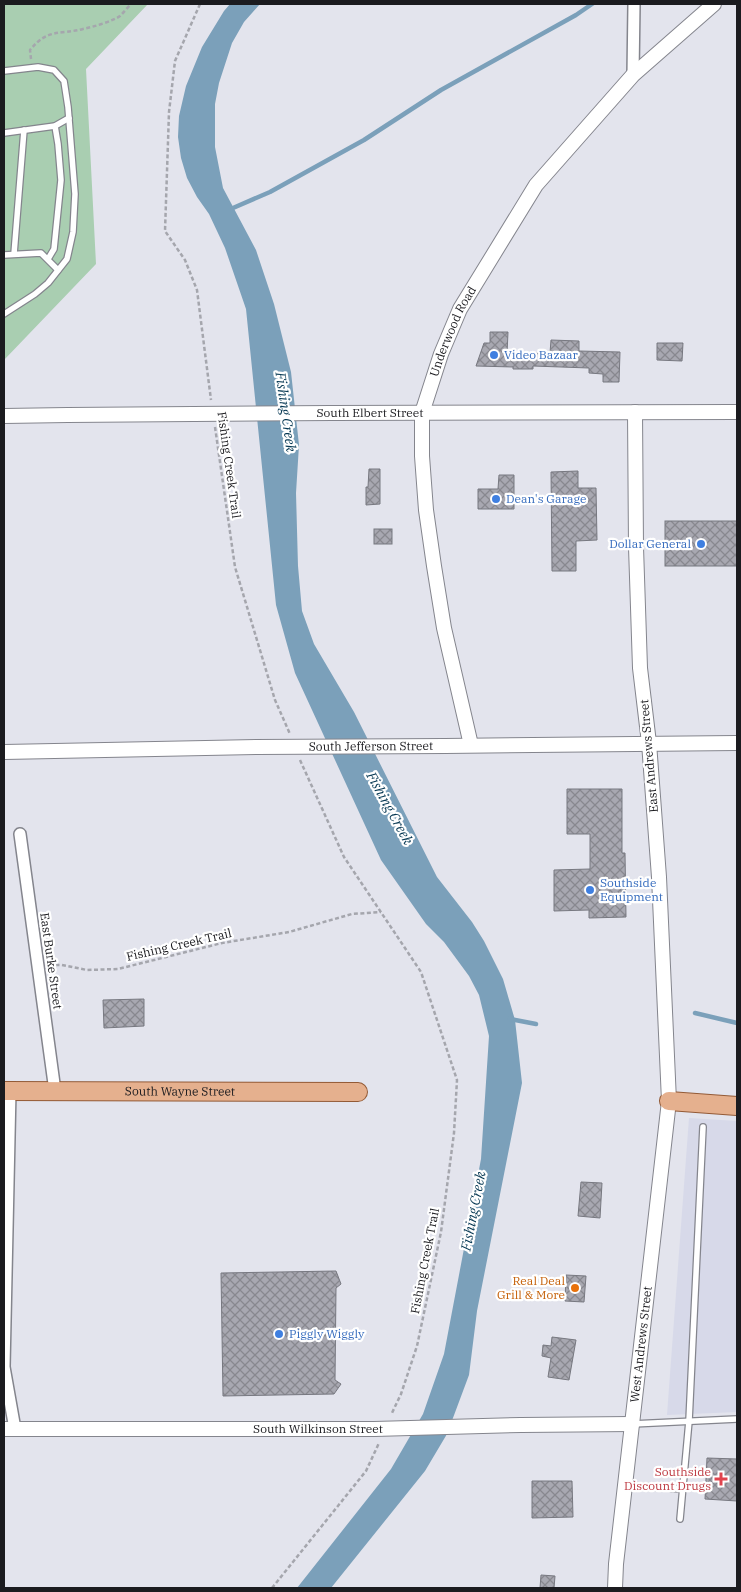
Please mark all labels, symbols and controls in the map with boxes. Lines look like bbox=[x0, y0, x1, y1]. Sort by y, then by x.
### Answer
street label: Underwood Road bbox=[426, 283, 479, 378]
place label: Video Bazaar bbox=[504, 347, 579, 362]
marker: Video Bazaar bbox=[488, 349, 500, 361]
water label: Fishing Creek bbox=[271, 370, 301, 454]
street label: South Elbert Street bbox=[317, 405, 423, 420]
street label: Fishing Creek Trail bbox=[215, 411, 244, 520]
place label: Dean's Garage bbox=[506, 491, 586, 506]
marker: Dean's Garage bbox=[490, 493, 502, 505]
place label: Dollar General bbox=[609, 536, 691, 551]
marker: Dollar General bbox=[695, 538, 707, 550]
street label: East Andrews Street bbox=[636, 699, 661, 813]
street label: South Jefferson Street bbox=[309, 738, 433, 754]
water label: Fishing Creek bbox=[362, 768, 418, 848]
place label: Southside Equipment bbox=[600, 875, 663, 904]
marker: Southside Equipment bbox=[584, 884, 596, 896]
street label: East Burke Street bbox=[37, 912, 66, 1010]
street label: Fishing Creek Trail bbox=[125, 925, 233, 964]
street label: South Wayne Street bbox=[125, 1083, 235, 1099]
water label: Fishing Creek bbox=[456, 1169, 490, 1253]
street label: Fishing Creek Trail bbox=[407, 1206, 442, 1315]
place label: Real Deal Grill & More bbox=[497, 1273, 565, 1302]
marker: Real Deal Grill & More bbox=[569, 1282, 581, 1294]
street label: West Andrews Street bbox=[627, 1285, 655, 1403]
place label: Piggly Wiggly bbox=[289, 1326, 365, 1341]
marker: Piggly Wiggly bbox=[273, 1328, 285, 1340]
street label: South Wilkinson Street bbox=[253, 1421, 383, 1436]
place label: Southside Discount Drugs bbox=[624, 1464, 711, 1493]
marker: Southside Discount Drugs bbox=[715, 1473, 727, 1485]

